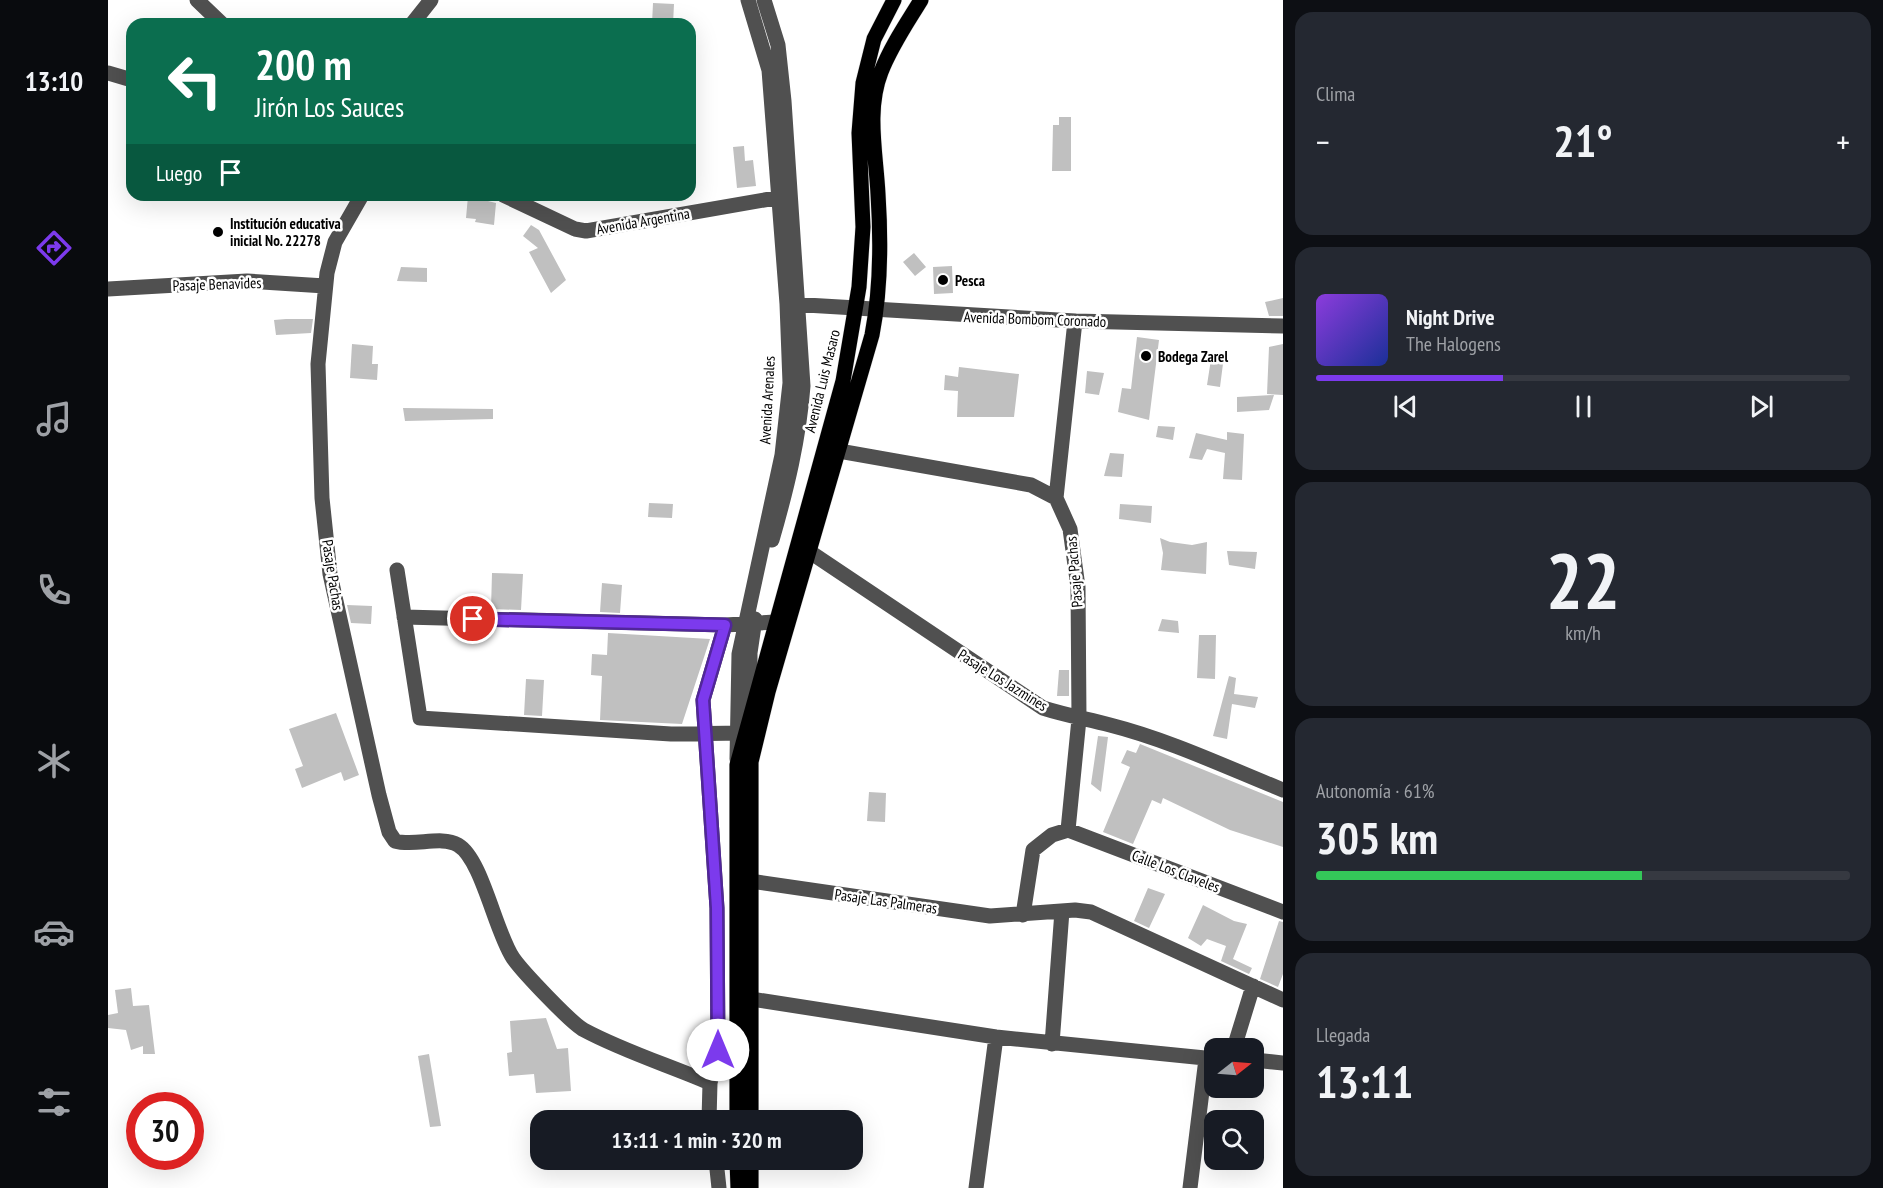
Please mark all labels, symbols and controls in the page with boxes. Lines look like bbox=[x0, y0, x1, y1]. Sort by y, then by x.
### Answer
text: 200 m bbox=[255, 37, 352, 92]
icon: left bbox=[156, 42, 234, 120]
text: 13:10 bbox=[25, 64, 83, 98]
text: Clima bbox=[1316, 81, 1355, 107]
text: Jirón Los Sauces bbox=[255, 90, 404, 124]
text: 21° bbox=[1553, 111, 1613, 169]
text: − bbox=[1316, 120, 1330, 163]
text: + bbox=[1836, 120, 1850, 163]
icon: arrive bbox=[214, 156, 247, 189]
text: Luego bbox=[156, 159, 202, 187]
street label: Avenida Argentina bbox=[595, 203, 691, 239]
place label: Institución educativa inicial No. 22278 bbox=[230, 214, 341, 250]
marker: Institución educativa inicial No. 22278 bbox=[211, 225, 225, 239]
icon: directions bbox=[33, 227, 75, 269]
place label: Pesca bbox=[955, 271, 985, 290]
street label: Pasaje Benavides bbox=[172, 273, 262, 295]
marker: Pesca bbox=[936, 273, 950, 287]
text: Night Drive bbox=[1406, 303, 1495, 331]
street label: Avenida Bombom Coronado bbox=[963, 307, 1107, 331]
street label: Avenida Luis Masaro bbox=[800, 328, 844, 434]
text: The Halogens bbox=[1406, 331, 1501, 357]
place label: Bodega Zarel bbox=[1158, 347, 1229, 366]
marker: Bodega Zarel bbox=[1139, 349, 1153, 363]
street label: Avenida Arenales bbox=[755, 355, 779, 445]
icon: previous bbox=[1389, 390, 1422, 423]
icon: pause bbox=[1567, 390, 1600, 423]
icon: next bbox=[1745, 390, 1778, 423]
icon: music bbox=[33, 398, 75, 440]
text: 22 bbox=[1546, 530, 1620, 631]
street label: Pasaje Pachas bbox=[1061, 536, 1087, 608]
street label: Pasaje Pachas bbox=[318, 538, 348, 612]
icon: phone bbox=[33, 569, 75, 611]
pin bbox=[447, 593, 498, 644]
icon: arrive bbox=[456, 602, 489, 635]
text: km/h bbox=[1565, 620, 1601, 646]
street label: Pasaje Los Jazmines bbox=[955, 645, 1051, 715]
icon: climate bbox=[33, 740, 75, 782]
text: Autonomía · 61% bbox=[1316, 778, 1434, 804]
text: 305 km bbox=[1316, 808, 1438, 866]
street label: Calle Los Claveles bbox=[1129, 846, 1223, 896]
street label: Pasaje Las Palmeras bbox=[834, 884, 938, 918]
icon: car bbox=[33, 911, 75, 953]
position arrow bbox=[686, 1018, 750, 1082]
text: Llegada bbox=[1316, 1022, 1370, 1048]
north arrow bbox=[1204, 1038, 1264, 1098]
map controls bbox=[1204, 1038, 1264, 1170]
text: 13:11 bbox=[1316, 1052, 1413, 1110]
icon: filters bbox=[33, 1081, 75, 1123]
speed limit sign: 30 bbox=[126, 1092, 204, 1170]
button: search bbox=[1204, 1110, 1264, 1170]
text: 13:11 · 1 min · 320 m bbox=[611, 1126, 782, 1154]

